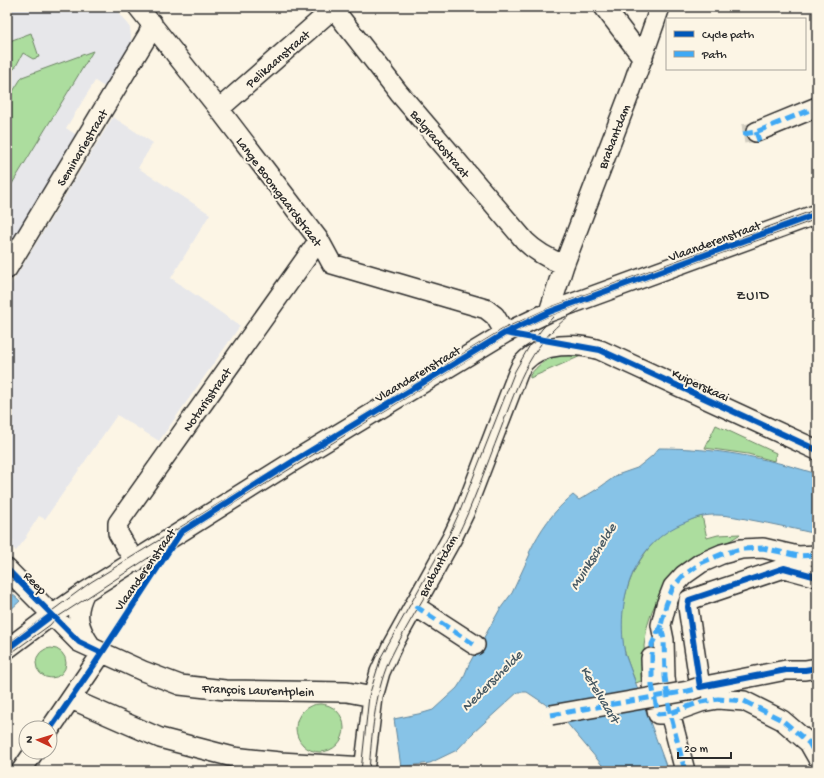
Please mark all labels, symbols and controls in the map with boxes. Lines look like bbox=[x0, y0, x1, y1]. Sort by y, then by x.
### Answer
legend bbox=[666, 18, 806, 70]
street label: Pelikaanstraat bbox=[243, 27, 315, 93]
text: Cycle path bbox=[702, 29, 755, 43]
text: Path bbox=[701, 49, 727, 63]
street label: Brabantdam bbox=[596, 102, 635, 172]
street label: Seminariestraat bbox=[54, 106, 113, 189]
street label: Belgradostraat bbox=[406, 107, 473, 183]
street label: Lange Boomgaardstraat bbox=[232, 135, 325, 252]
street label: Vlaanderenstraat bbox=[666, 218, 765, 266]
district label: ZUID bbox=[736, 288, 770, 305]
street label: Vlaanderenstraat bbox=[372, 343, 465, 407]
street label: Notarisstraat bbox=[181, 364, 236, 435]
street label: Kuiperskaai bbox=[669, 366, 731, 406]
water label: Muinkschelde bbox=[567, 520, 622, 594]
street label: Vlaanderenstraat bbox=[112, 525, 181, 615]
street label: Brabantdam bbox=[416, 533, 462, 601]
street label: Reep bbox=[20, 569, 49, 599]
water label: Nederschelde bbox=[459, 647, 528, 716]
water label: Ketelvaart bbox=[575, 664, 624, 729]
street label: François Laurentplein bbox=[201, 682, 315, 701]
north arrow bbox=[18, 720, 58, 760]
scale bar bbox=[678, 734, 731, 760]
text: N bbox=[24, 735, 36, 743]
text: 20 m bbox=[684, 743, 709, 757]

